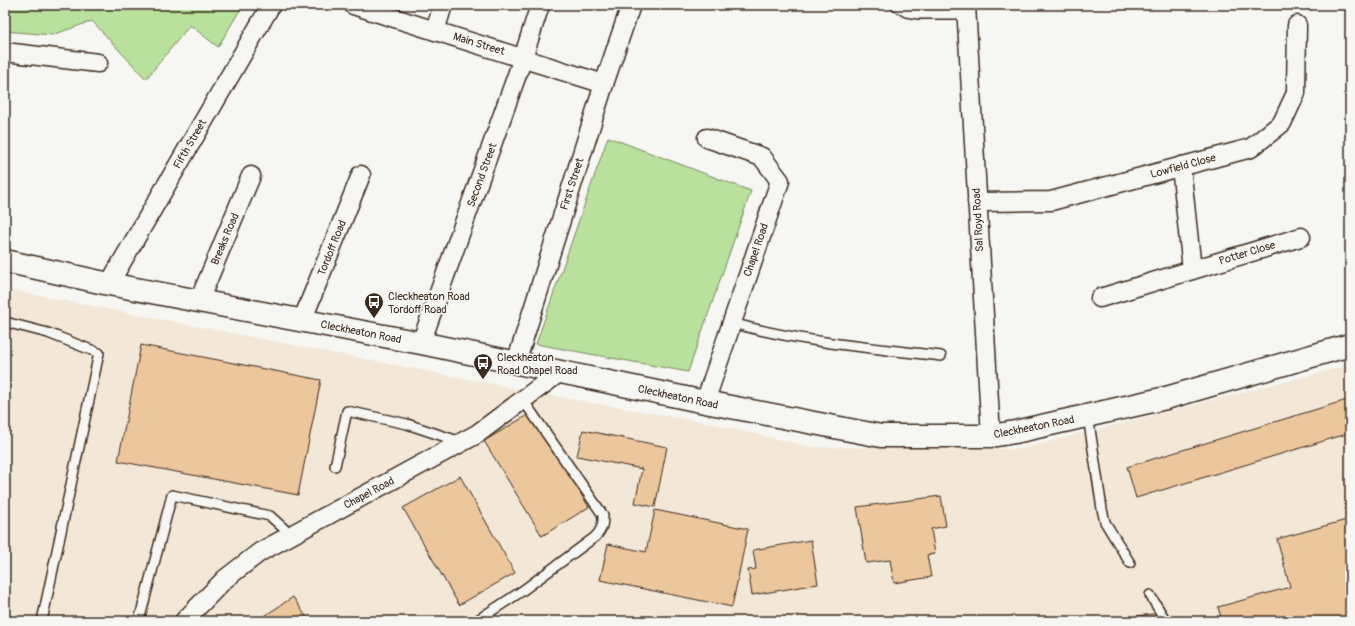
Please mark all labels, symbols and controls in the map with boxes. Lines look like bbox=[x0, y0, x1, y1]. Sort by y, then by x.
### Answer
street label: Main Street bbox=[452, 30, 507, 58]
street label: Fifth Street bbox=[171, 117, 210, 171]
street label: Second Street bbox=[464, 141, 500, 209]
street label: Lowfield Close bbox=[1149, 151, 1218, 181]
street label: First Street bbox=[557, 156, 587, 212]
street label: Sal Royd Road bbox=[970, 188, 986, 252]
street label: Breaks Road bbox=[208, 211, 242, 267]
street label: Tordoff Road bbox=[315, 218, 349, 278]
street label: Chapel Road bbox=[741, 222, 771, 278]
street label: Potter Close bbox=[1217, 238, 1277, 268]
place label: Cleckheaton Road Tordoff Road bbox=[388, 290, 470, 316]
bus stop icon: Cleckheaton Road Tordoff Road bbox=[363, 291, 385, 319]
street label: Cleckheaton Road bbox=[320, 318, 402, 346]
place label: Cleckheaton Road Chapel Road bbox=[497, 351, 578, 377]
bus stop icon: Cleckheaton Road Chapel Road bbox=[472, 352, 494, 380]
street label: Cleckheaton Road bbox=[637, 382, 719, 412]
street label: Cleckheaton Road bbox=[993, 413, 1075, 441]
street label: Chapel Road bbox=[341, 474, 397, 512]

